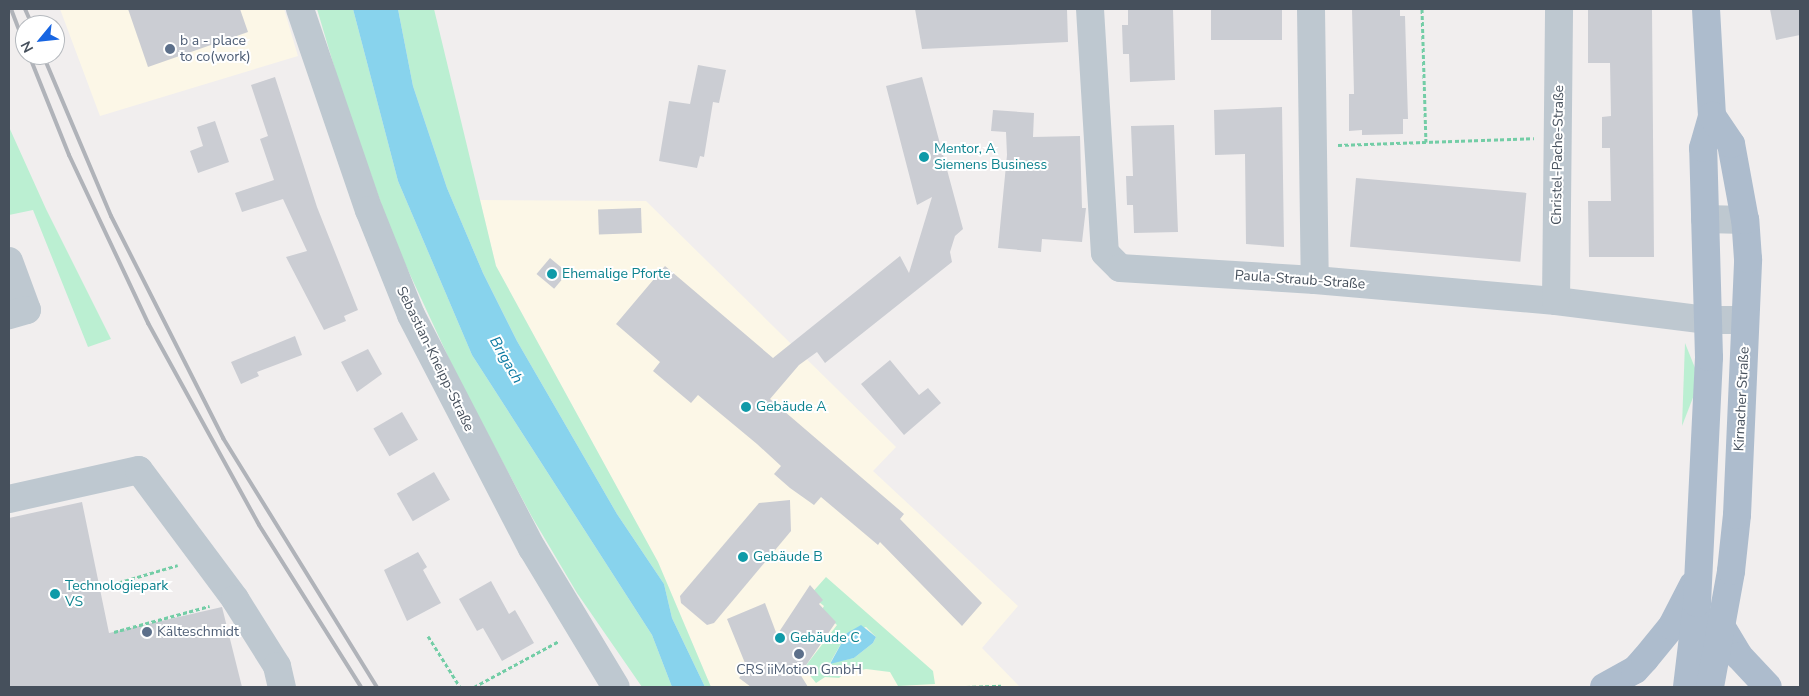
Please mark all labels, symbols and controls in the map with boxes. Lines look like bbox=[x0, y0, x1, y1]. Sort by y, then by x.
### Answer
north arrow bbox=[15, 15, 65, 65]
place label: b a - place to co(work) bbox=[180, 33, 251, 65]
text: N bbox=[16, 38, 38, 56]
marker: b a - place to co(work) bbox=[164, 43, 176, 55]
street label: Christel-Pache-Straße bbox=[1548, 85, 1568, 225]
place label: Mentor, A Siemens Business bbox=[934, 141, 1047, 174]
marker: Mentor, A Siemens Business bbox=[918, 151, 930, 163]
place label: Ehemalige Pforte bbox=[562, 266, 670, 282]
street label: Paula-Straub-Straße bbox=[1234, 267, 1366, 293]
marker: Ehemalige Pforte bbox=[546, 268, 558, 280]
street label: Sebastian-Kneipp-Straße bbox=[393, 284, 477, 434]
water label: Brigach bbox=[485, 333, 527, 387]
street label: Kirnacher Straße bbox=[1731, 346, 1753, 452]
place label: Gebäude A bbox=[756, 399, 826, 415]
marker: Gebäude A bbox=[740, 401, 752, 413]
place label: Gebäude B bbox=[753, 549, 823, 565]
marker: Gebäude B bbox=[737, 551, 749, 563]
place label: Technologiepark VS bbox=[65, 578, 168, 610]
marker: Technologiepark VS bbox=[49, 588, 61, 600]
place label: Kälteschmidt bbox=[157, 624, 239, 640]
marker: Kälteschmidt bbox=[141, 626, 153, 638]
place label: Gebäude C bbox=[790, 630, 860, 646]
marker: Gebäude C bbox=[774, 632, 786, 644]
marker: CRS iiMotion GmbH bbox=[793, 648, 805, 660]
place label: CRS iiMotion GmbH bbox=[736, 662, 862, 678]

